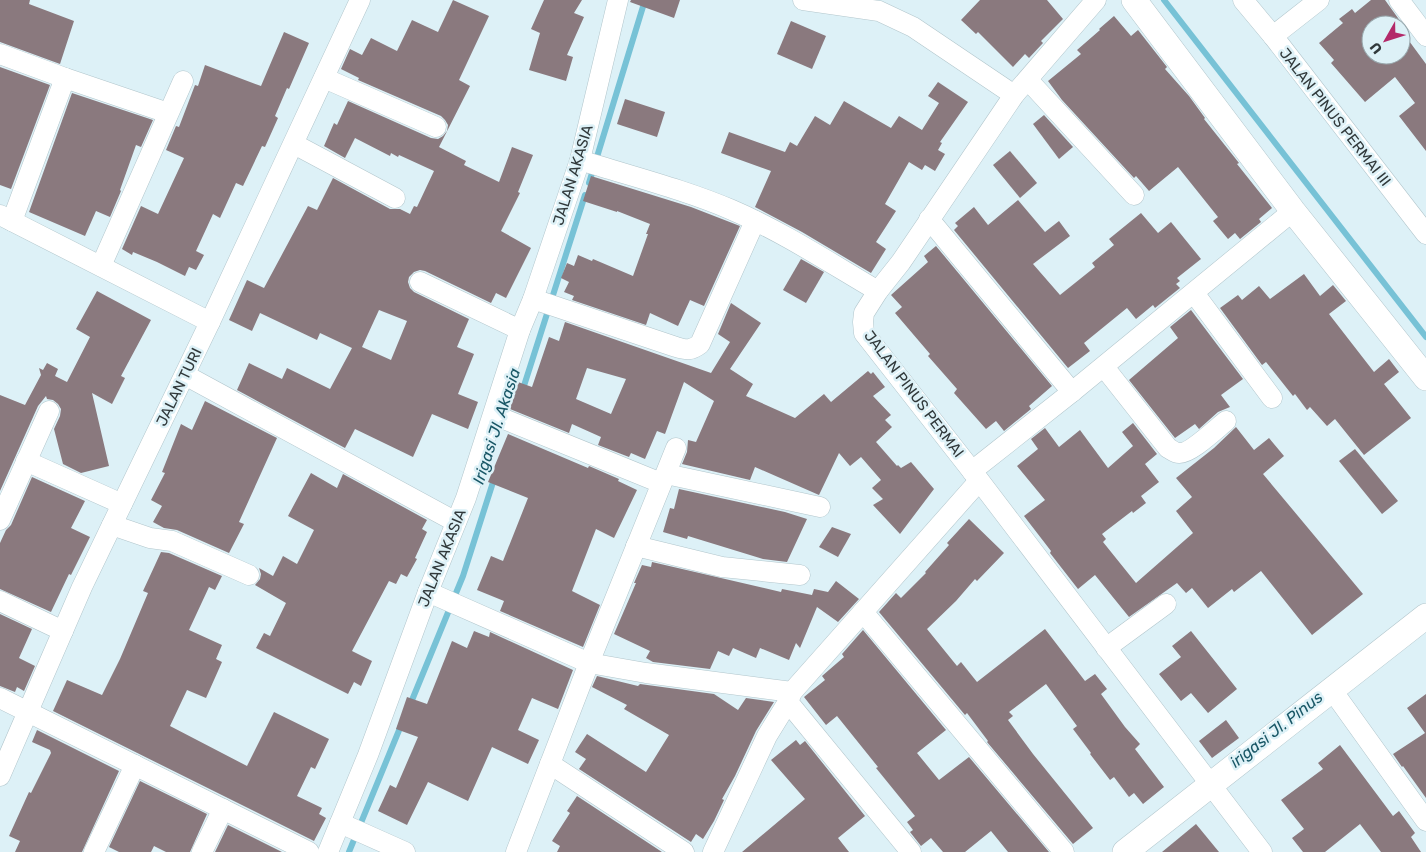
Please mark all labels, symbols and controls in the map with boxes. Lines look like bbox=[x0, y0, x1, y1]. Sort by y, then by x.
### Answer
north arrow bbox=[1361, 15, 1411, 65]
street label: JALAN PINUS PERMAI III bbox=[1276, 44, 1394, 190]
street label: JALAN AKASIA bbox=[549, 123, 597, 227]
street label: JALAN PINUS PERMAI bbox=[860, 327, 968, 461]
street label: JALAN TURI bbox=[152, 345, 206, 429]
water label: Irigasi Jl. Akasia bbox=[469, 366, 524, 486]
street label: JALAN AKASIA bbox=[414, 506, 470, 610]
water label: irigasi Jl. Pinus bbox=[1226, 687, 1326, 771]

